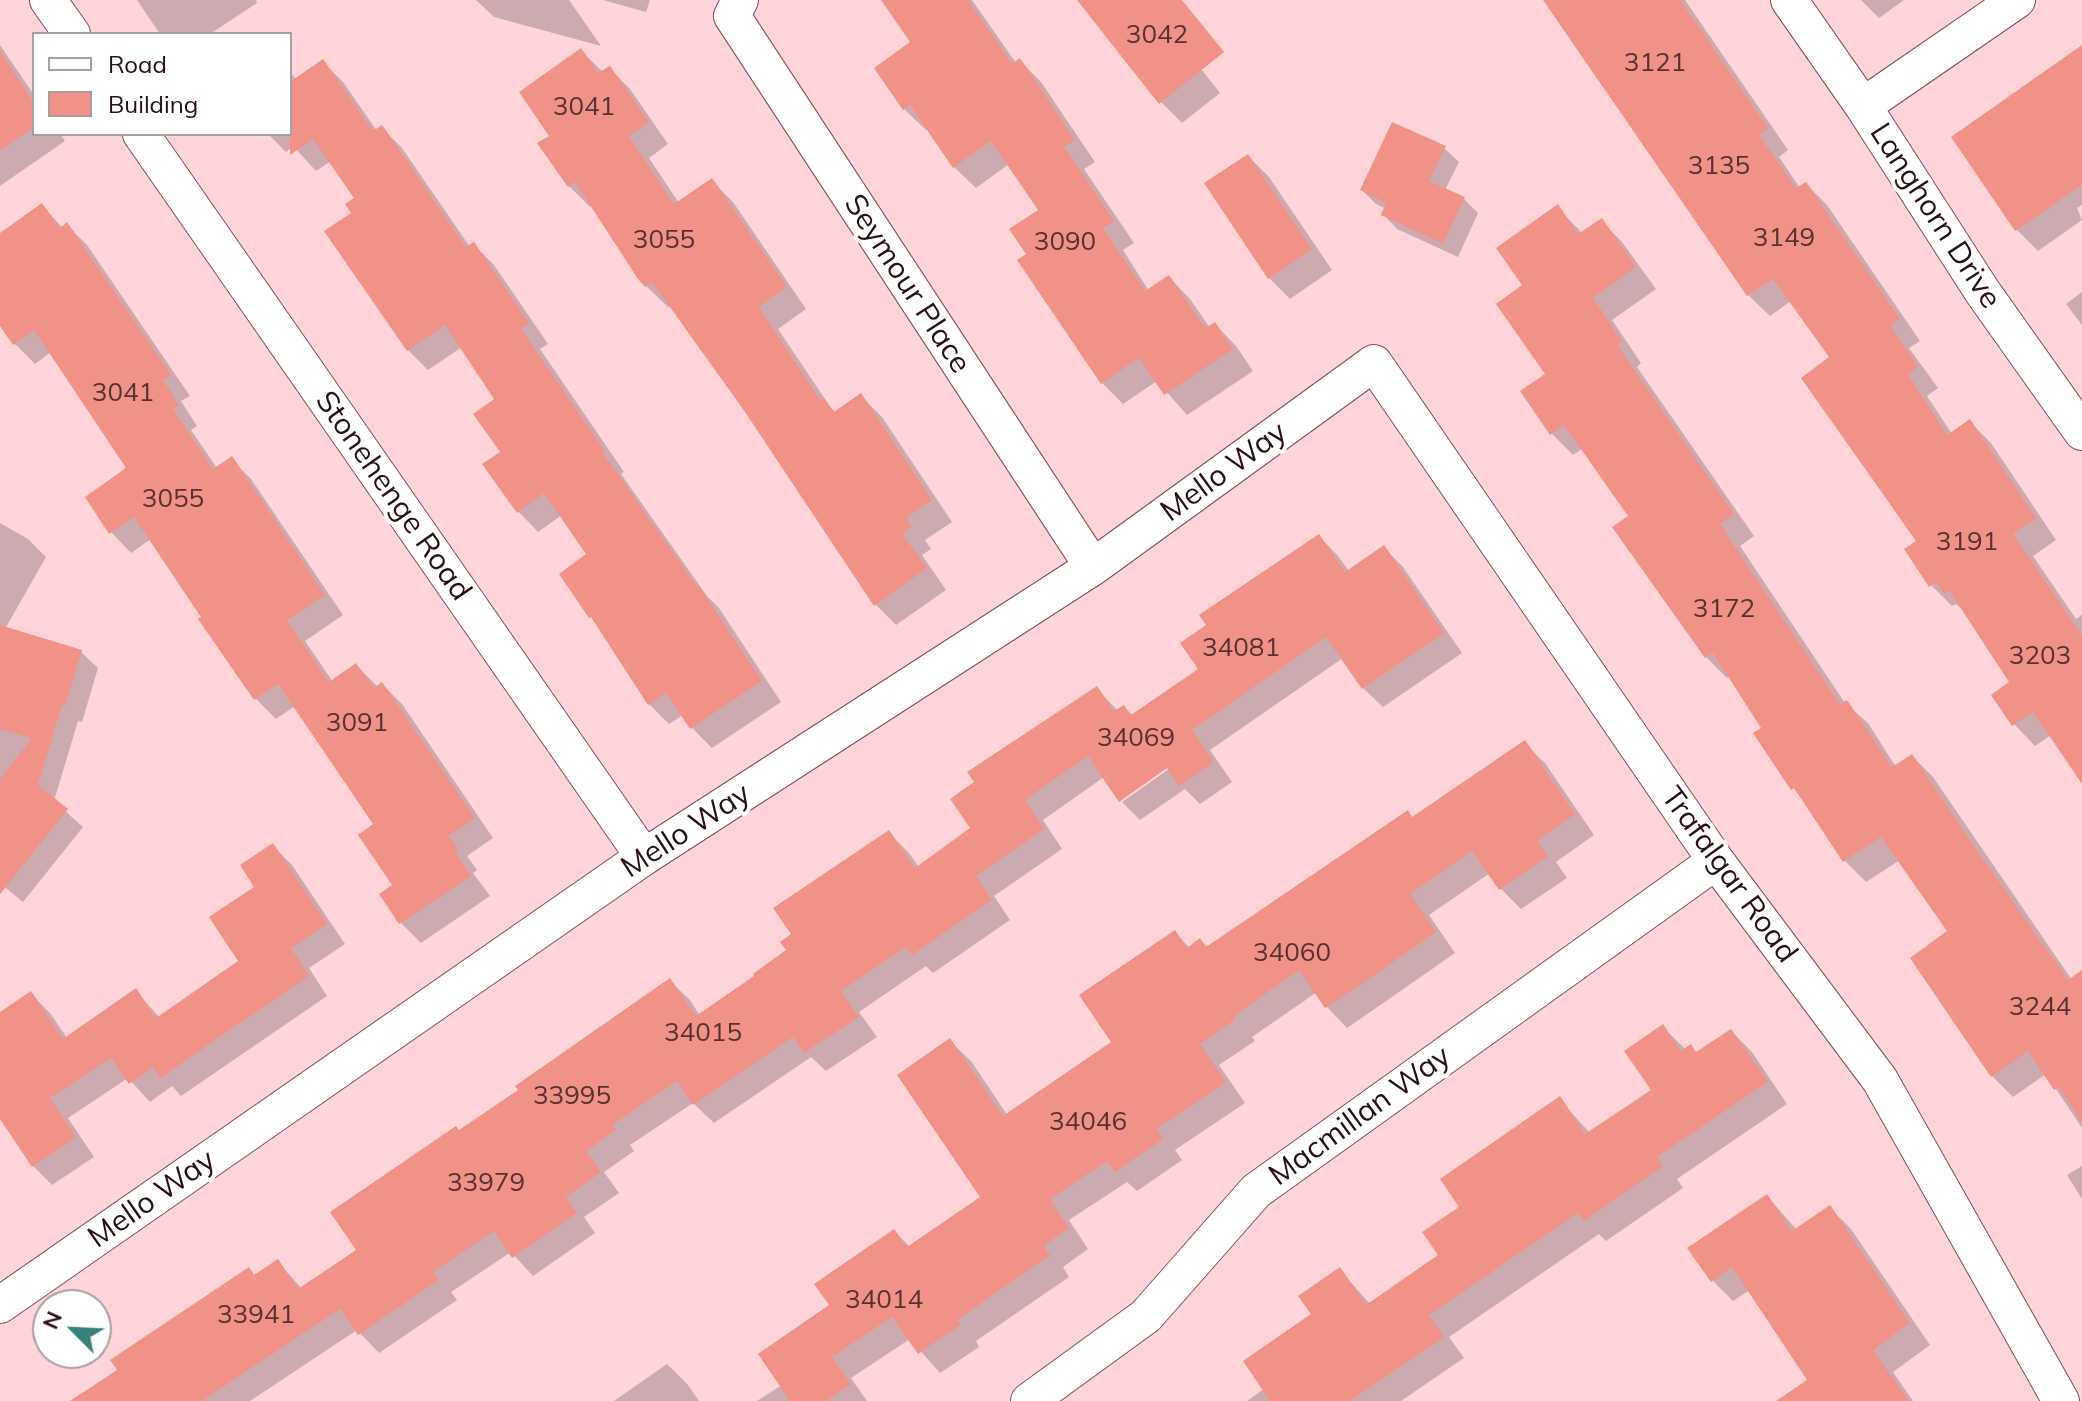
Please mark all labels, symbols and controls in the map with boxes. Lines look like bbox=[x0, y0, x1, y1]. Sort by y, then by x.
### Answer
house number: 3042 bbox=[1126, 19, 1188, 51]
legend bbox=[32, 32, 292, 136]
house number: 3121 bbox=[1624, 47, 1686, 79]
text: Road bbox=[108, 49, 167, 79]
text: Building bbox=[108, 89, 198, 119]
house number: 3041 bbox=[553, 91, 615, 123]
street label: Langhorn Drive bbox=[1862, 117, 2008, 315]
house number: 3135 bbox=[1688, 150, 1750, 182]
street label: Seymour Place bbox=[836, 188, 978, 380]
house number: 3149 bbox=[1753, 222, 1815, 254]
house number: 3055 bbox=[633, 224, 695, 256]
house number: 3090 bbox=[1034, 226, 1096, 258]
house number: 3041 bbox=[92, 377, 154, 409]
street label: Stonehenge Road bbox=[307, 384, 479, 608]
street label: Mello Way bbox=[1154, 414, 1294, 530]
house number: 3055 bbox=[142, 483, 204, 515]
house number: 3191 bbox=[1936, 526, 1998, 558]
house number: 3172 bbox=[1693, 593, 1755, 625]
house number: 34081 bbox=[1202, 632, 1280, 664]
house number: 3203 bbox=[2009, 640, 2071, 672]
house number: 3091 bbox=[326, 707, 388, 739]
house number: 34069 bbox=[1097, 722, 1175, 754]
street label: Mello Way bbox=[615, 776, 757, 886]
street label: Trafalgar Road bbox=[1653, 780, 1805, 970]
house number: 34060 bbox=[1253, 937, 1331, 969]
house number: 3244 bbox=[2009, 991, 2071, 1023]
house number: 34015 bbox=[664, 1017, 742, 1049]
street label: Macmillan Way bbox=[1262, 1038, 1458, 1194]
house number: 33995 bbox=[533, 1080, 611, 1112]
house number: 34046 bbox=[1049, 1106, 1127, 1138]
street label: Mello Way bbox=[82, 1142, 222, 1256]
house number: 33979 bbox=[447, 1167, 525, 1199]
house number: 34014 bbox=[845, 1284, 923, 1316]
north arrow bbox=[32, 1289, 112, 1369]
house number: 33941 bbox=[217, 1299, 295, 1331]
text: N bbox=[36, 1307, 68, 1333]

